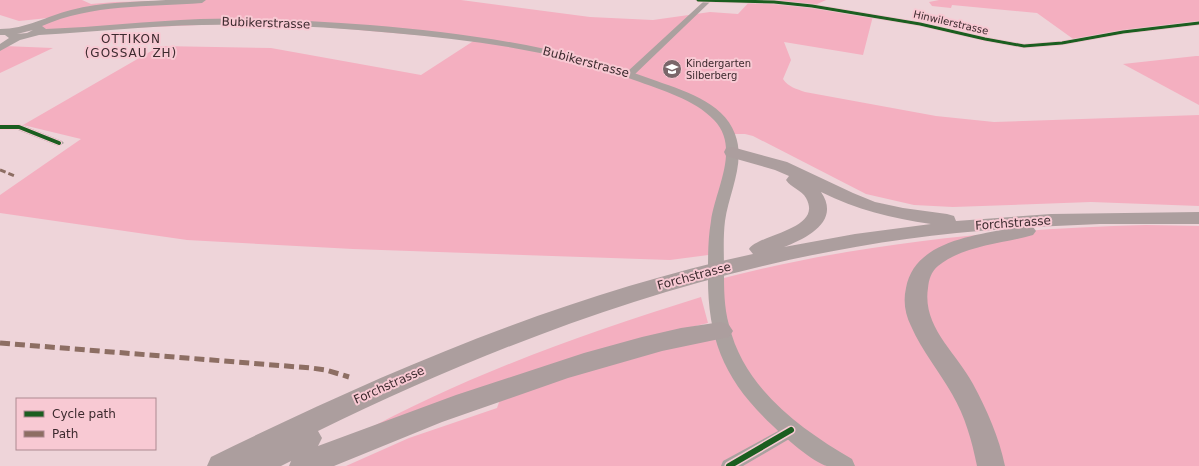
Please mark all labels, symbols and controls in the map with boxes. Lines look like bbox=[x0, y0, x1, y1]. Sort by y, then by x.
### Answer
street label: Hinwilerstrasse bbox=[912, 9, 989, 36]
street label: Bubikerstrasse bbox=[221, 14, 311, 32]
district label: OTTIKON (GOSSAU ZH) bbox=[85, 32, 177, 60]
street label: Bubikerstrasse bbox=[541, 44, 631, 80]
school or university icon: Kindergarten Silberberg bbox=[661, 58, 683, 80]
place label: Kindergarten Silberberg bbox=[686, 58, 751, 81]
street label: Forchstrasse bbox=[975, 213, 1051, 233]
street label: Forchstrasse bbox=[656, 259, 732, 293]
street label: Forchstrasse bbox=[352, 363, 426, 407]
legend bbox=[16, 398, 156, 450]
text: Cycle path bbox=[52, 407, 116, 421]
text: Path bbox=[52, 427, 78, 441]

